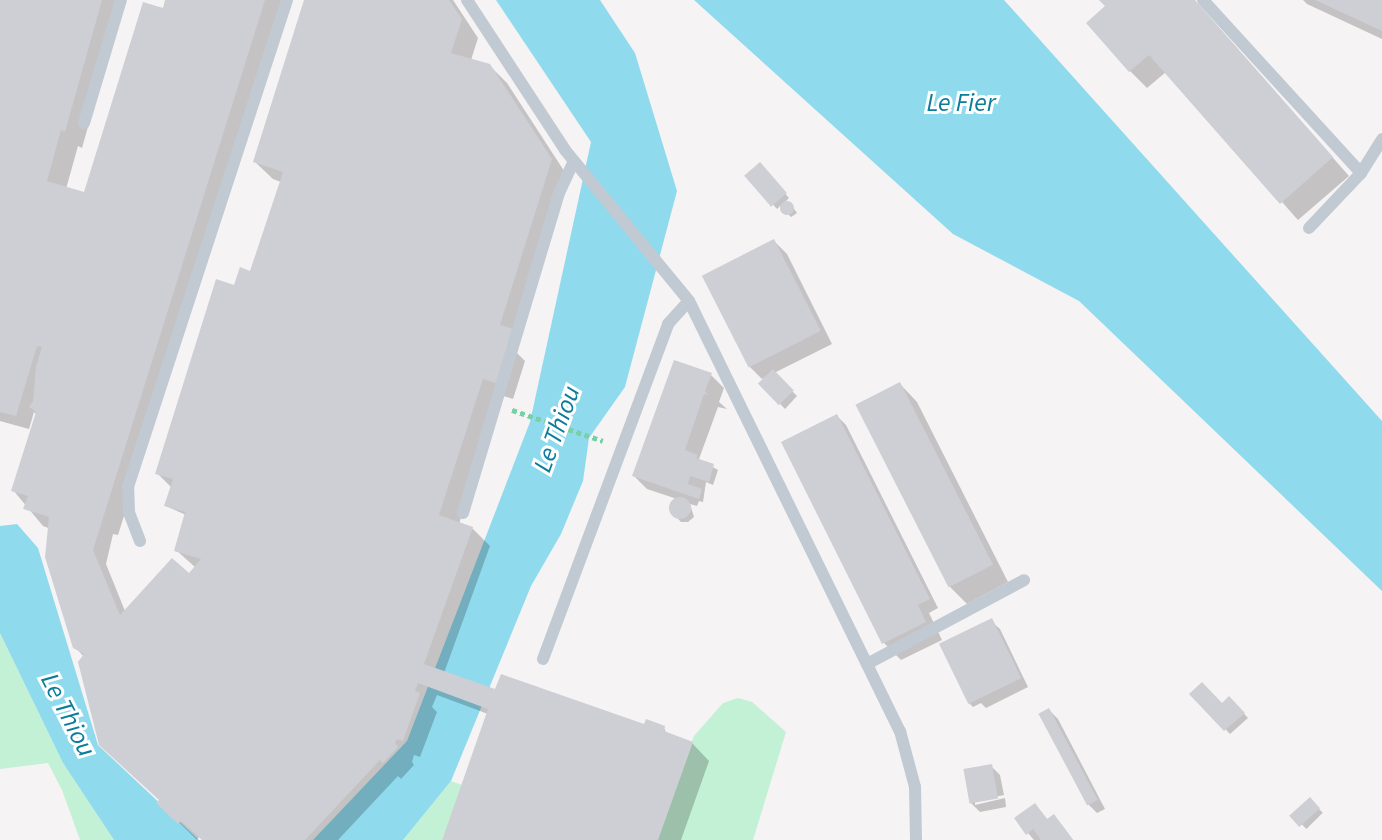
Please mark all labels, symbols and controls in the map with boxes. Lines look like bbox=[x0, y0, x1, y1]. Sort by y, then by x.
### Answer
water label: Le Fier bbox=[926, 87, 996, 119]
water label: Le Thiou bbox=[527, 382, 587, 476]
water label: Le Thiou bbox=[34, 668, 102, 762]

